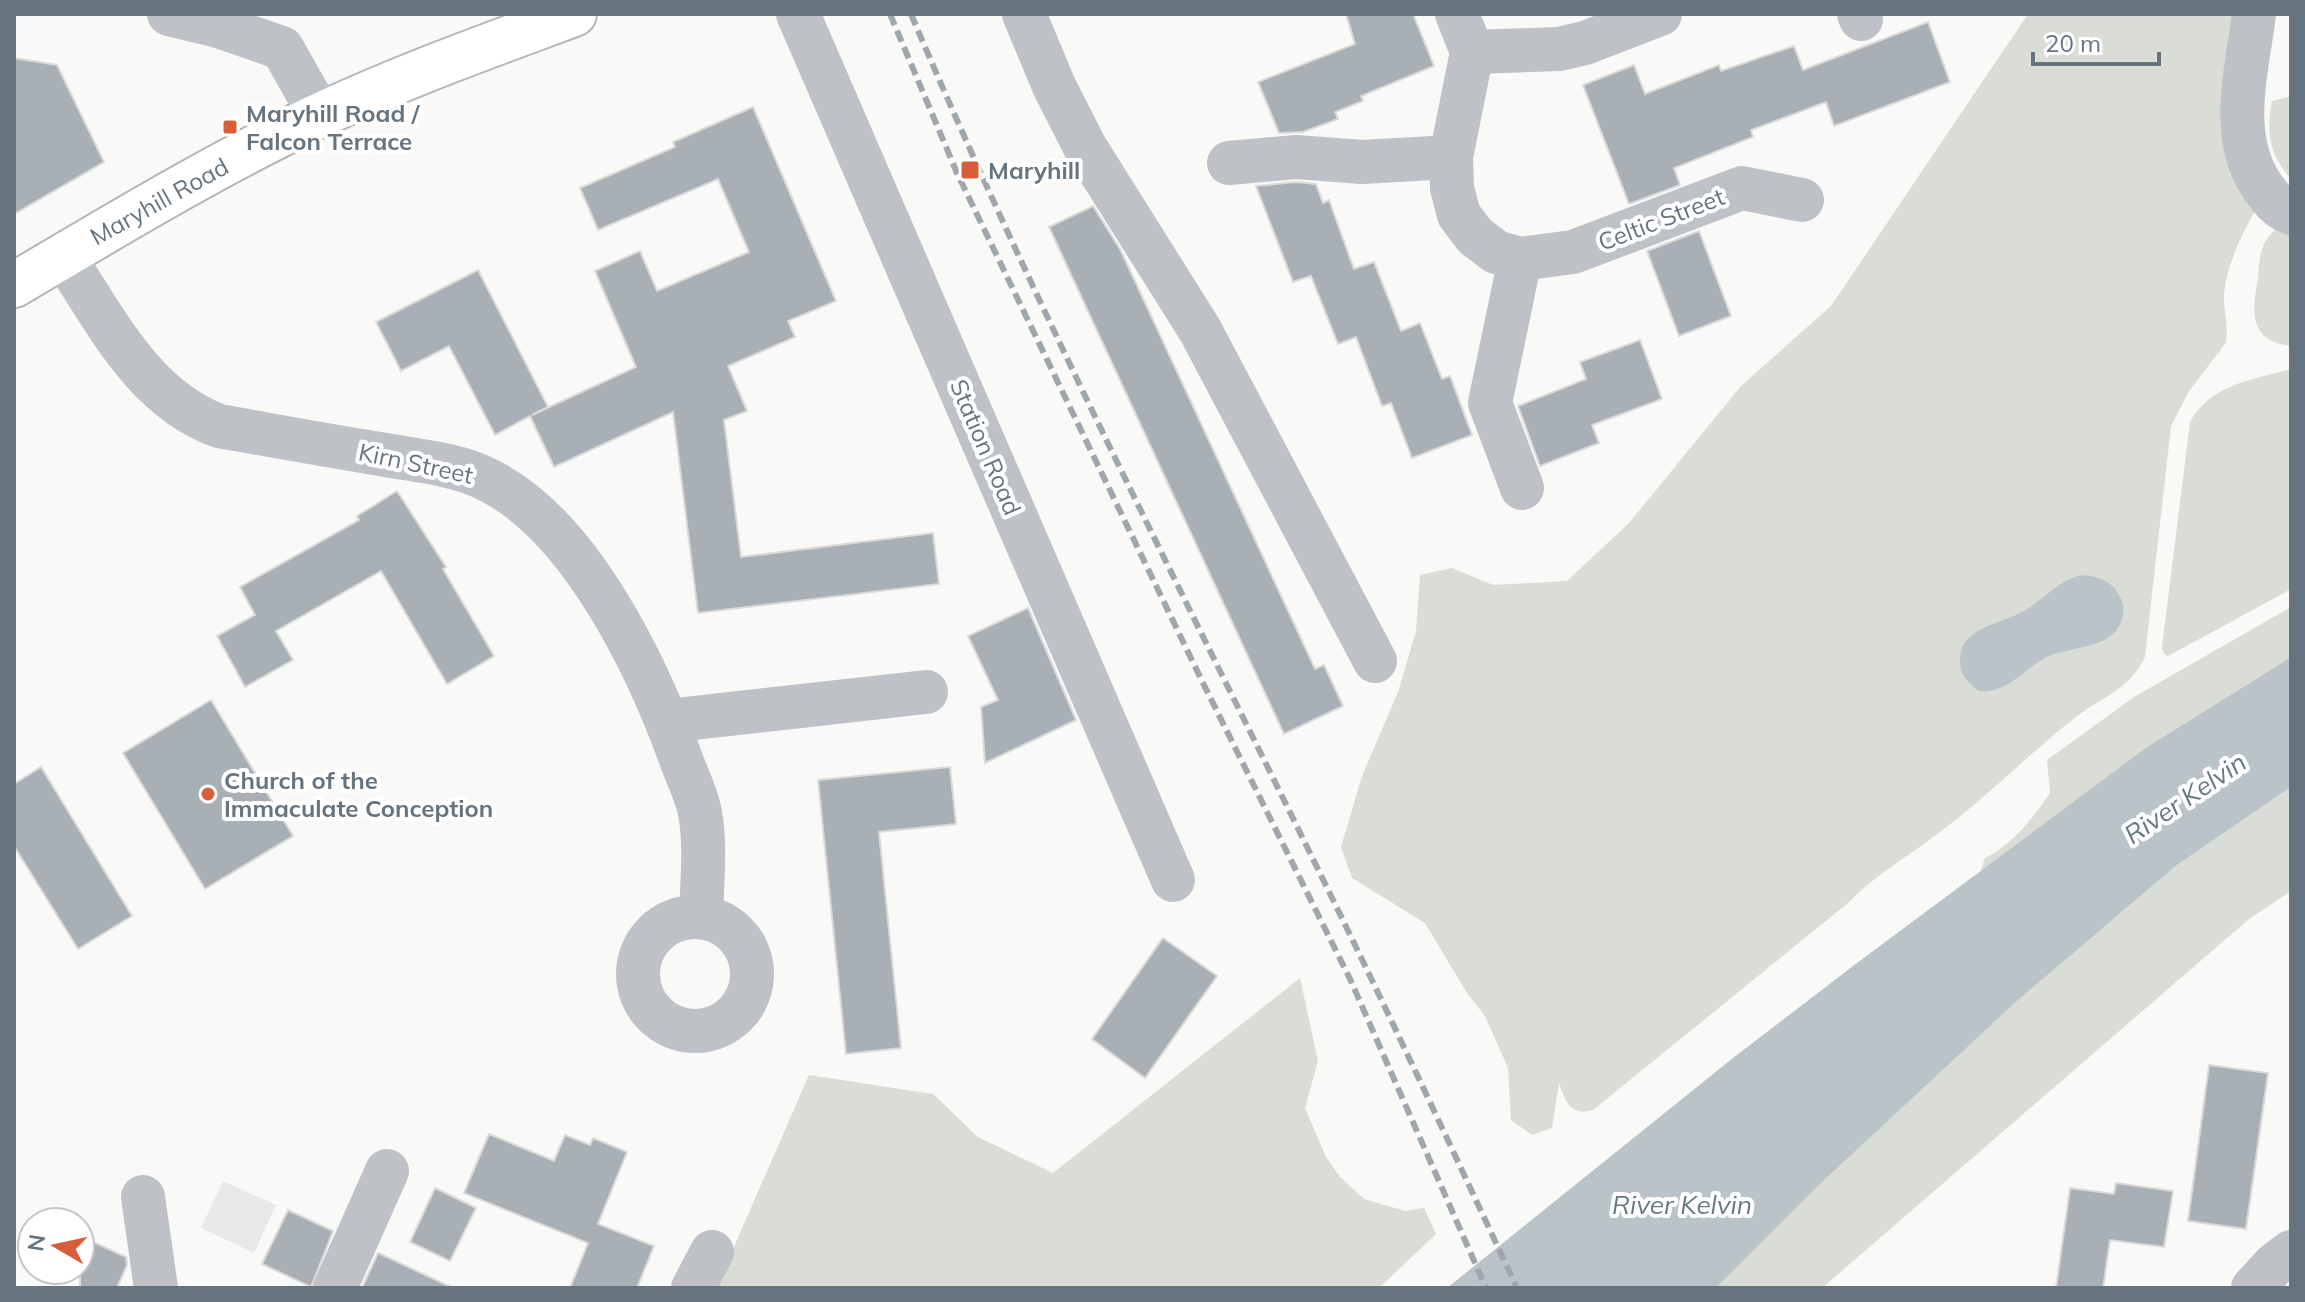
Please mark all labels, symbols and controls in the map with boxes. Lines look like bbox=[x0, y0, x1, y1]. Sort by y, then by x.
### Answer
scale bar bbox=[2033, 16, 2159, 66]
text: 20 m bbox=[2045, 28, 2101, 58]
place label: Maryhill Road / Falcon Terrace bbox=[246, 98, 421, 156]
marker: Maryhill Road / Falcon Terrace bbox=[221, 118, 239, 136]
street label: Maryhill Road bbox=[85, 151, 233, 251]
place label: Maryhill bbox=[988, 155, 1080, 185]
marker: Maryhill bbox=[959, 159, 981, 181]
street label: Celtic Street bbox=[1594, 181, 1728, 257]
street label: Station Road bbox=[944, 375, 1028, 519]
street label: Kirn Street bbox=[356, 436, 476, 490]
water label: River Kelvin bbox=[2118, 745, 2252, 851]
place label: Church of the Immaculate Conception bbox=[224, 765, 493, 823]
marker: Church of the Immaculate Conception bbox=[199, 785, 217, 803]
water label: River Kelvin bbox=[1612, 1188, 1752, 1221]
north arrow bbox=[16, 1206, 96, 1286]
text: N bbox=[21, 1232, 51, 1253]

